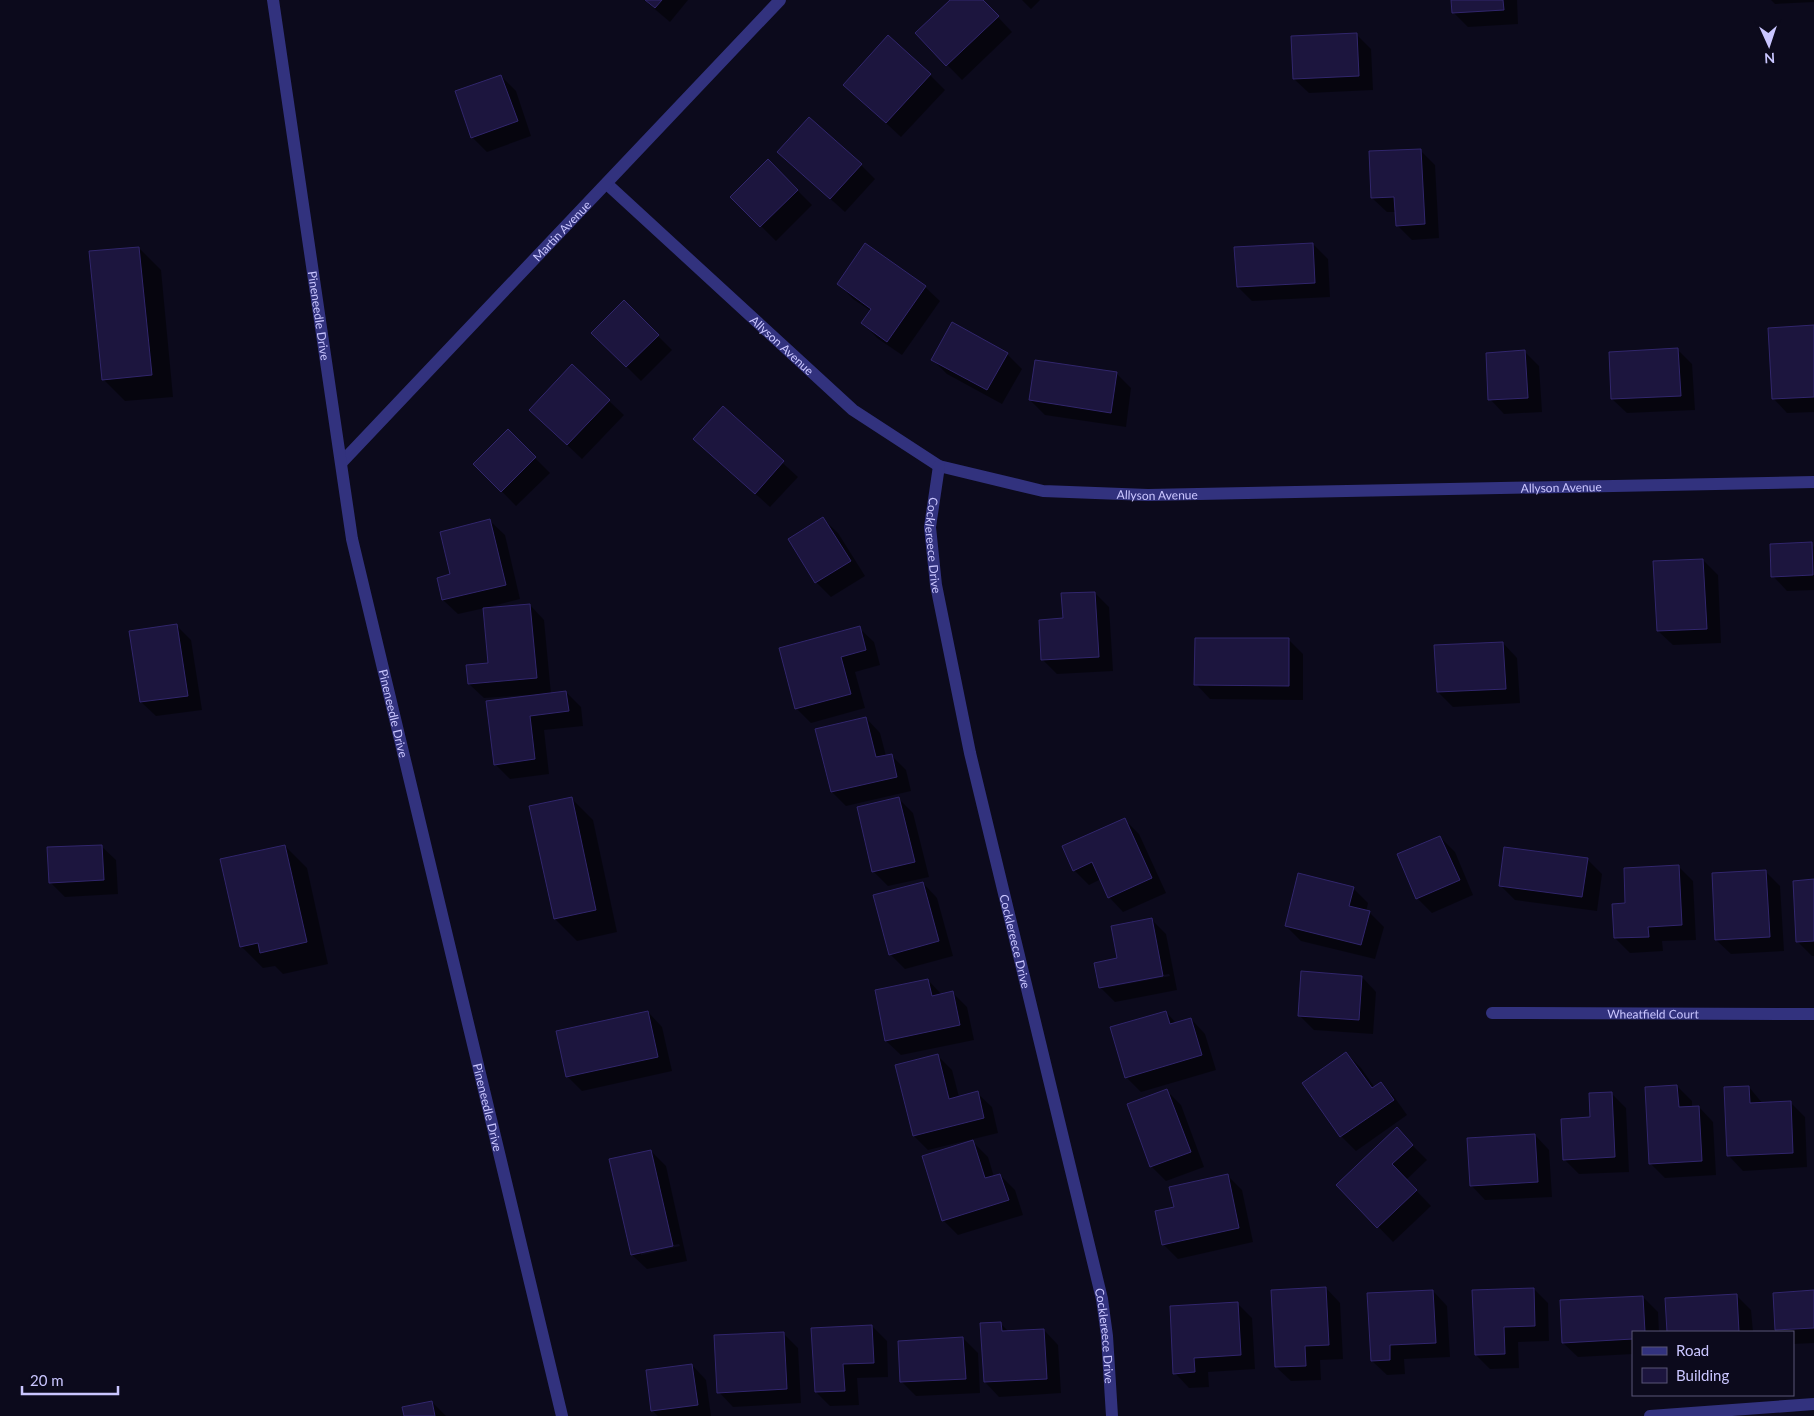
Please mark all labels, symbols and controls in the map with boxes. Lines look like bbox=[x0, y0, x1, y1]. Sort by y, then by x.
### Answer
north arrow bbox=[1744, 20, 1794, 70]
text: N bbox=[1764, 50, 1776, 67]
street label: Martin Avenue bbox=[529, 197, 594, 264]
street label: Pineneedle Drive bbox=[305, 270, 333, 361]
street label: Allyson Avenue bbox=[747, 312, 817, 378]
street label: Allyson Avenue bbox=[1521, 479, 1602, 495]
street label: Allyson Avenue bbox=[1116, 486, 1198, 503]
street label: Cocklereece Drive bbox=[923, 496, 945, 594]
street label: Pineneedle Drive bbox=[376, 668, 412, 759]
street label: Cocklereece Drive bbox=[997, 893, 1034, 990]
street label: Wheatfield Court bbox=[1607, 1006, 1700, 1021]
street label: Pineneedle Drive bbox=[470, 1062, 506, 1153]
street label: Cocklereece Drive bbox=[1092, 1286, 1117, 1384]
legend bbox=[1632, 1331, 1794, 1396]
text: Road bbox=[1676, 1341, 1709, 1359]
scale bar bbox=[22, 1364, 119, 1396]
text: Building bbox=[1676, 1366, 1729, 1384]
text: 20 m bbox=[30, 1371, 64, 1389]

